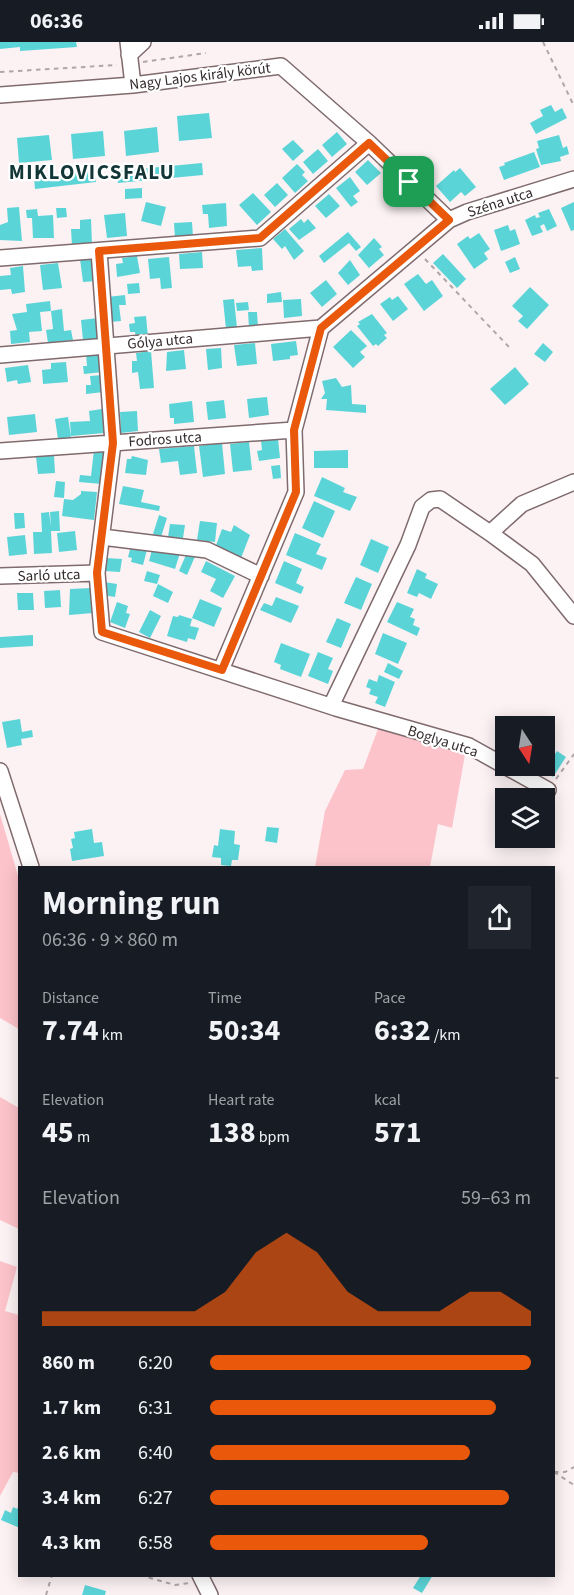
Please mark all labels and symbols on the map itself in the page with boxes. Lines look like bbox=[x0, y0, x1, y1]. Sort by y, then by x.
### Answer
street label: Nagy Lajos király körút bbox=[128, 57, 272, 96]
pin bbox=[383, 156, 434, 207]
district label: MIKLOVICSFALU bbox=[9, 157, 175, 187]
street label: Széna utca bbox=[465, 182, 536, 223]
street label: Gólya utca bbox=[126, 328, 194, 355]
street label: Fodros utca bbox=[128, 426, 202, 453]
street label: Sarló utca bbox=[17, 564, 81, 587]
north arrow bbox=[495, 716, 555, 776]
street label: Boglya utca bbox=[405, 720, 481, 763]

